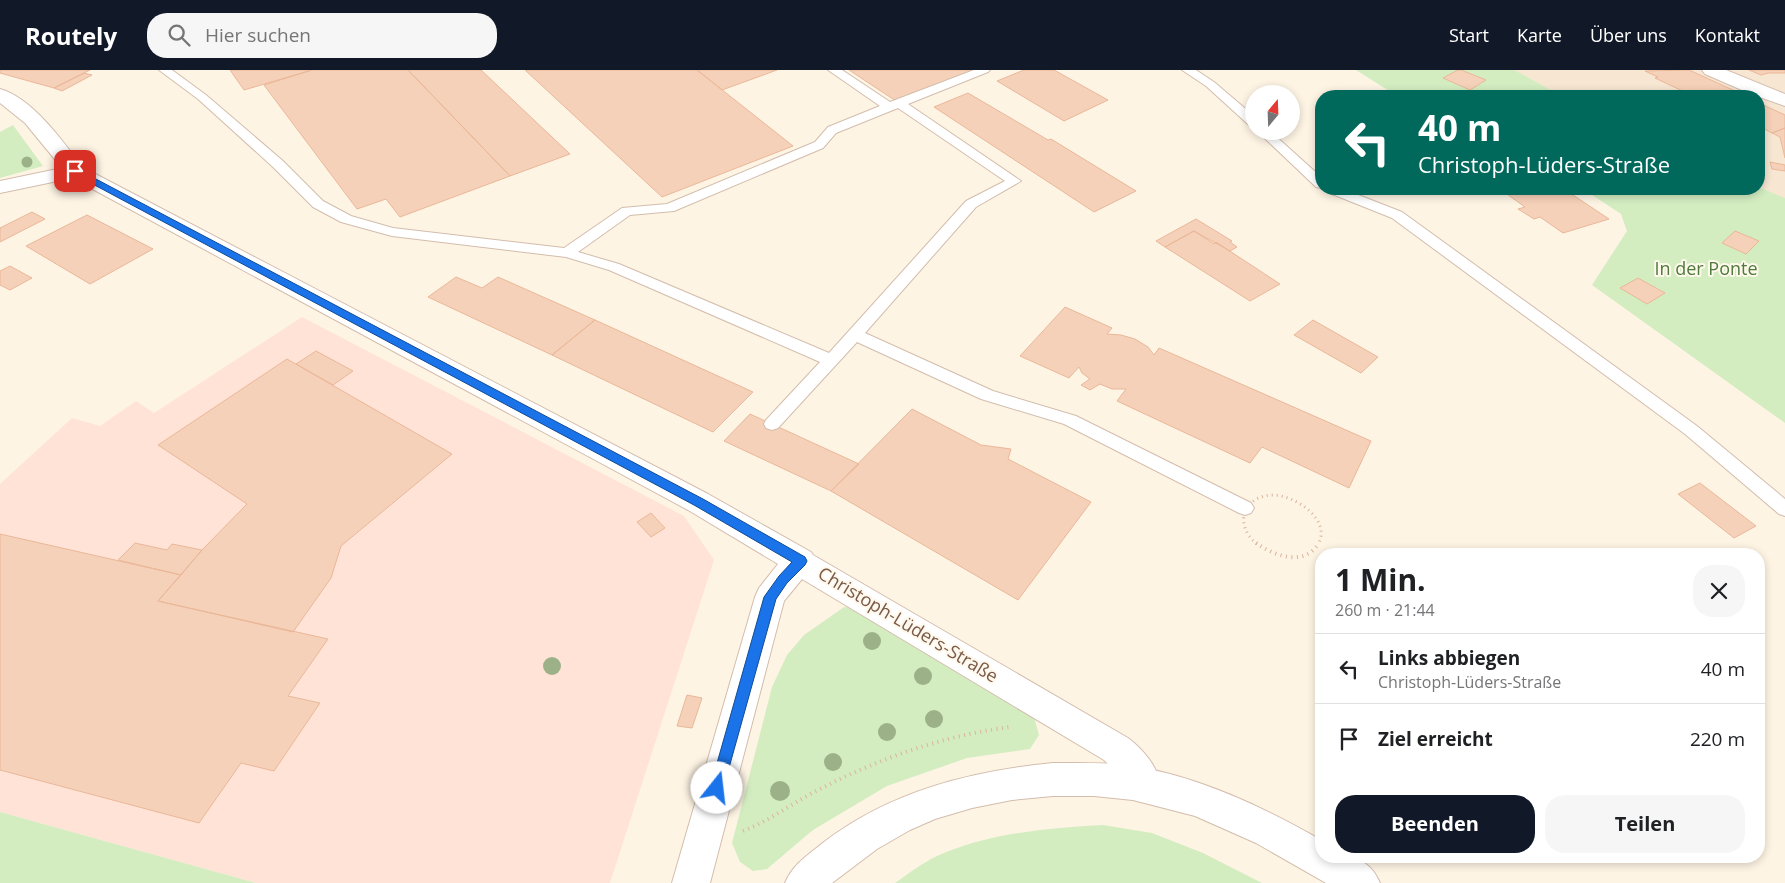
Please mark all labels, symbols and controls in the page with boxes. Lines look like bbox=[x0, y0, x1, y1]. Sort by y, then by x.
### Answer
search box bbox=[147, 13, 497, 58]
text: Routely bbox=[25, 19, 117, 52]
icon: search bbox=[165, 21, 193, 49]
text: Hier suchen bbox=[205, 22, 311, 48]
text: Start bbox=[1449, 23, 1489, 47]
text: Karte bbox=[1517, 23, 1562, 47]
text: Über uns bbox=[1590, 23, 1667, 47]
text: Kontakt bbox=[1695, 23, 1760, 47]
north arrow bbox=[1245, 85, 1300, 140]
map controls bbox=[1245, 85, 1300, 140]
text: 40 m bbox=[1418, 104, 1501, 151]
icon: left bbox=[1335, 110, 1400, 175]
text: Christoph-Lüders-Straße bbox=[1418, 149, 1670, 179]
pin bbox=[54, 150, 96, 192]
icon: arrive bbox=[61, 157, 89, 185]
park label: In der Ponte bbox=[1654, 256, 1758, 280]
text: 1 Min. bbox=[1335, 559, 1426, 600]
street label: Christoph-Lüders-Straße bbox=[814, 561, 1003, 688]
button: close bbox=[1693, 565, 1745, 617]
text: 260 m · 21:44 bbox=[1335, 599, 1435, 621]
text: Links abbiegen bbox=[1378, 645, 1520, 671]
icon: left bbox=[1335, 655, 1363, 683]
text: 40 m bbox=[1701, 656, 1745, 682]
text: Christoph-Lüders-Straße bbox=[1378, 671, 1561, 693]
icon: arrive bbox=[1335, 725, 1363, 753]
text: Ziel erreicht bbox=[1378, 726, 1493, 752]
text: 220 m bbox=[1690, 726, 1745, 752]
position arrow bbox=[690, 761, 742, 813]
button: Beenden bbox=[1335, 795, 1535, 853]
button: Teilen bbox=[1545, 795, 1745, 853]

